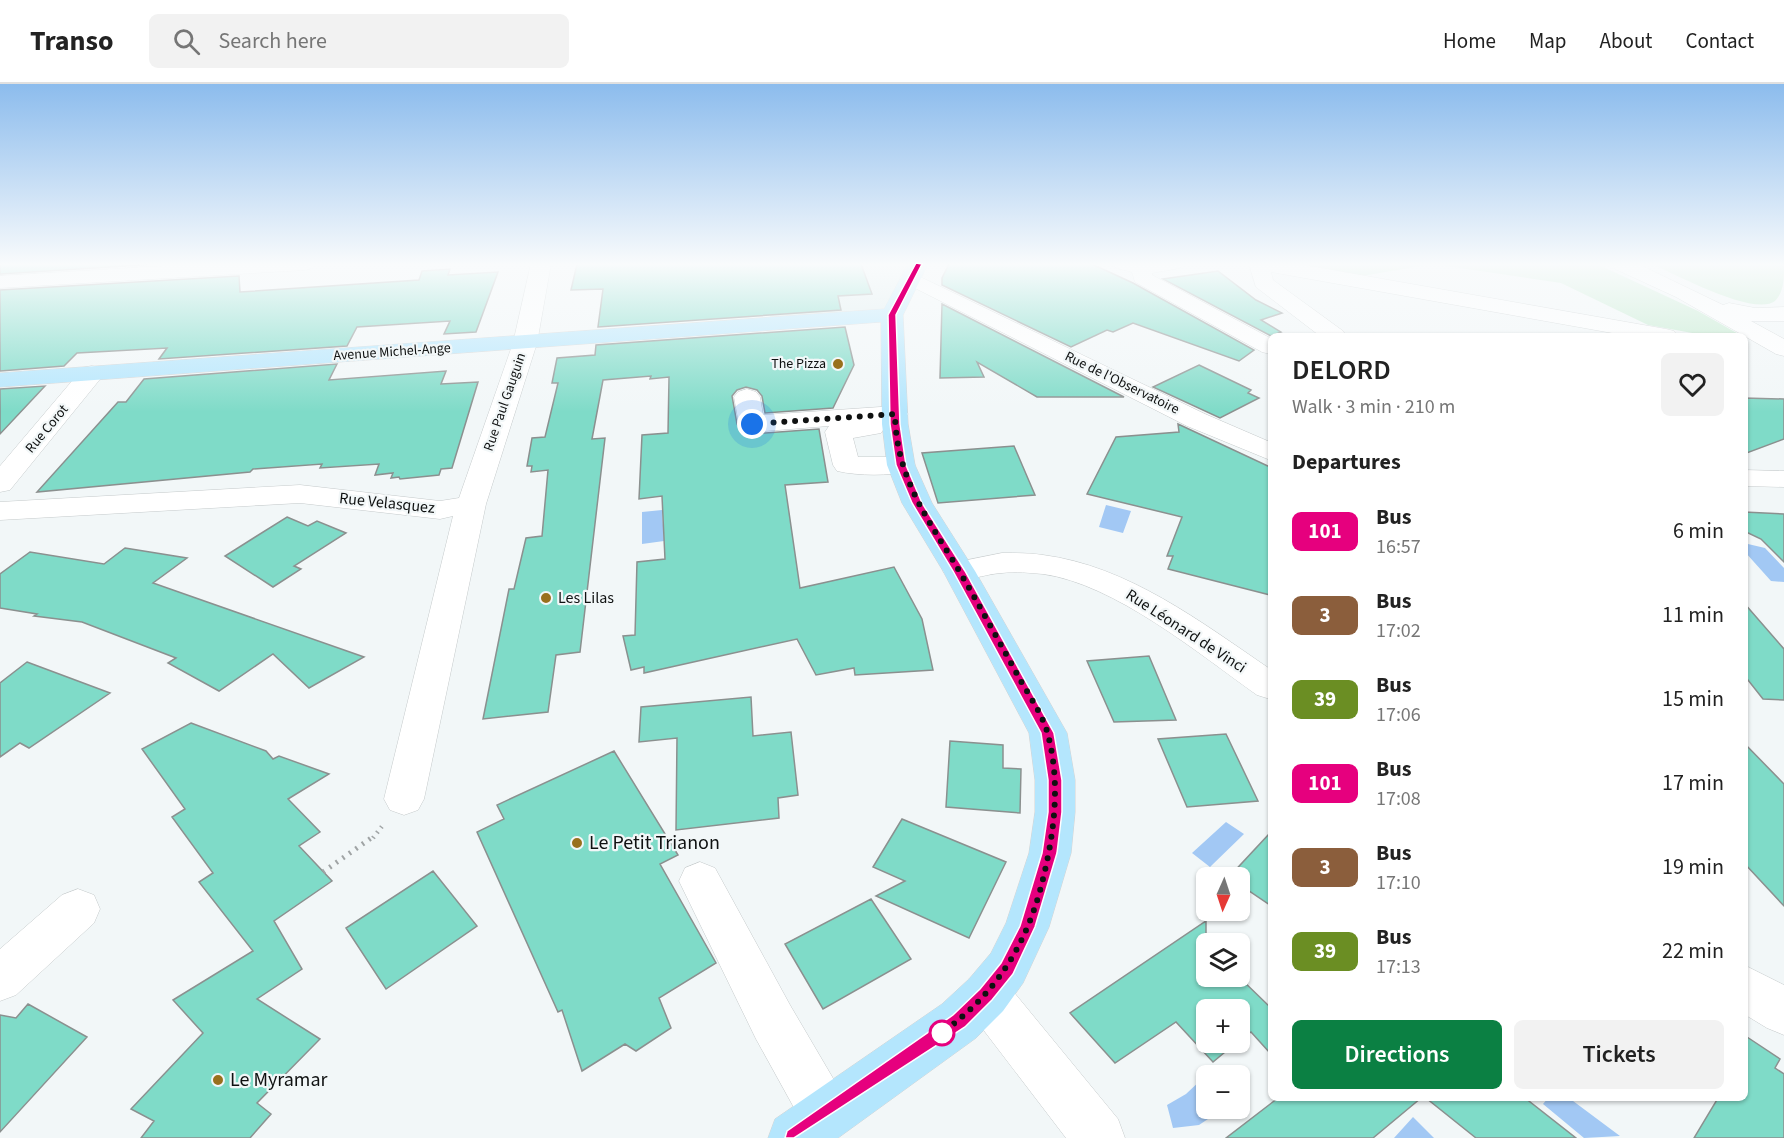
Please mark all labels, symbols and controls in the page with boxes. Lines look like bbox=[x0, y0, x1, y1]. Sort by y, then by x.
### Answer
search box bbox=[149, 14, 569, 68]
text: Transo bbox=[30, 21, 113, 61]
icon: search bbox=[170, 25, 203, 58]
text: Search here bbox=[218, 25, 327, 57]
text: Home bbox=[1443, 26, 1496, 56]
text: Map bbox=[1529, 26, 1567, 56]
text: About bbox=[1600, 26, 1652, 56]
text: Contact bbox=[1685, 26, 1754, 56]
street label: Avenue Michel-Ange bbox=[333, 338, 451, 366]
street label: Rue de l'Observatoire bbox=[1061, 347, 1183, 419]
street label: Rue Paul Gauguin bbox=[479, 350, 531, 454]
text: DELORD bbox=[1292, 350, 1391, 390]
button: heart bbox=[1661, 353, 1724, 416]
place label: The Pizza bbox=[771, 354, 826, 374]
marker: The Pizza bbox=[831, 357, 845, 371]
text: Walk · 3 min · 210 m bbox=[1292, 393, 1455, 421]
street label: Rue Corot bbox=[21, 400, 73, 458]
your location bbox=[737, 409, 767, 439]
text: Departures bbox=[1292, 446, 1401, 478]
street label: Rue Velasquez bbox=[338, 487, 436, 519]
text: Bus bbox=[1376, 501, 1412, 533]
text: 6 min bbox=[1673, 515, 1724, 547]
text: 101 bbox=[1308, 516, 1342, 546]
text: 16:57 bbox=[1376, 533, 1421, 561]
street label: Rue Léonard de Vinci bbox=[1121, 584, 1251, 678]
text: Bus bbox=[1376, 585, 1412, 617]
place label: Les Lilas bbox=[558, 587, 614, 609]
marker: Les Lilas bbox=[539, 591, 553, 605]
text: 11 min bbox=[1662, 599, 1724, 631]
text: 3 bbox=[1319, 600, 1331, 630]
text: 17:02 bbox=[1376, 617, 1421, 645]
text: Bus bbox=[1376, 669, 1412, 701]
text: 15 min bbox=[1662, 683, 1724, 715]
text: 39 bbox=[1314, 684, 1336, 714]
text: 17:06 bbox=[1376, 701, 1421, 729]
text: Bus bbox=[1376, 753, 1412, 785]
text: 17 min bbox=[1662, 767, 1724, 799]
text: 101 bbox=[1308, 768, 1342, 798]
text: 17:08 bbox=[1376, 785, 1421, 813]
place label: Le Petit Trianon bbox=[589, 829, 720, 857]
marker: Le Petit Trianon bbox=[570, 836, 584, 850]
text: Bus bbox=[1376, 837, 1412, 869]
text: 19 min bbox=[1662, 851, 1724, 883]
text: 3 bbox=[1319, 852, 1331, 882]
north arrow bbox=[1196, 867, 1250, 921]
map controls bbox=[1196, 867, 1250, 1119]
text: 17:10 bbox=[1376, 869, 1421, 897]
text: Bus bbox=[1376, 921, 1412, 953]
button: layers bbox=[1196, 933, 1250, 987]
text: 22 min bbox=[1662, 935, 1724, 967]
text: 39 bbox=[1314, 936, 1336, 966]
text: 17:13 bbox=[1376, 953, 1421, 981]
button: + bbox=[1196, 999, 1250, 1053]
unlabelled marker bbox=[929, 1020, 955, 1046]
button: Directions bbox=[1292, 1020, 1502, 1089]
button: Tickets bbox=[1514, 1020, 1724, 1089]
button: − bbox=[1196, 1065, 1250, 1119]
place label: Le Myramar bbox=[230, 1066, 327, 1094]
marker: Le Myramar bbox=[211, 1073, 225, 1087]

